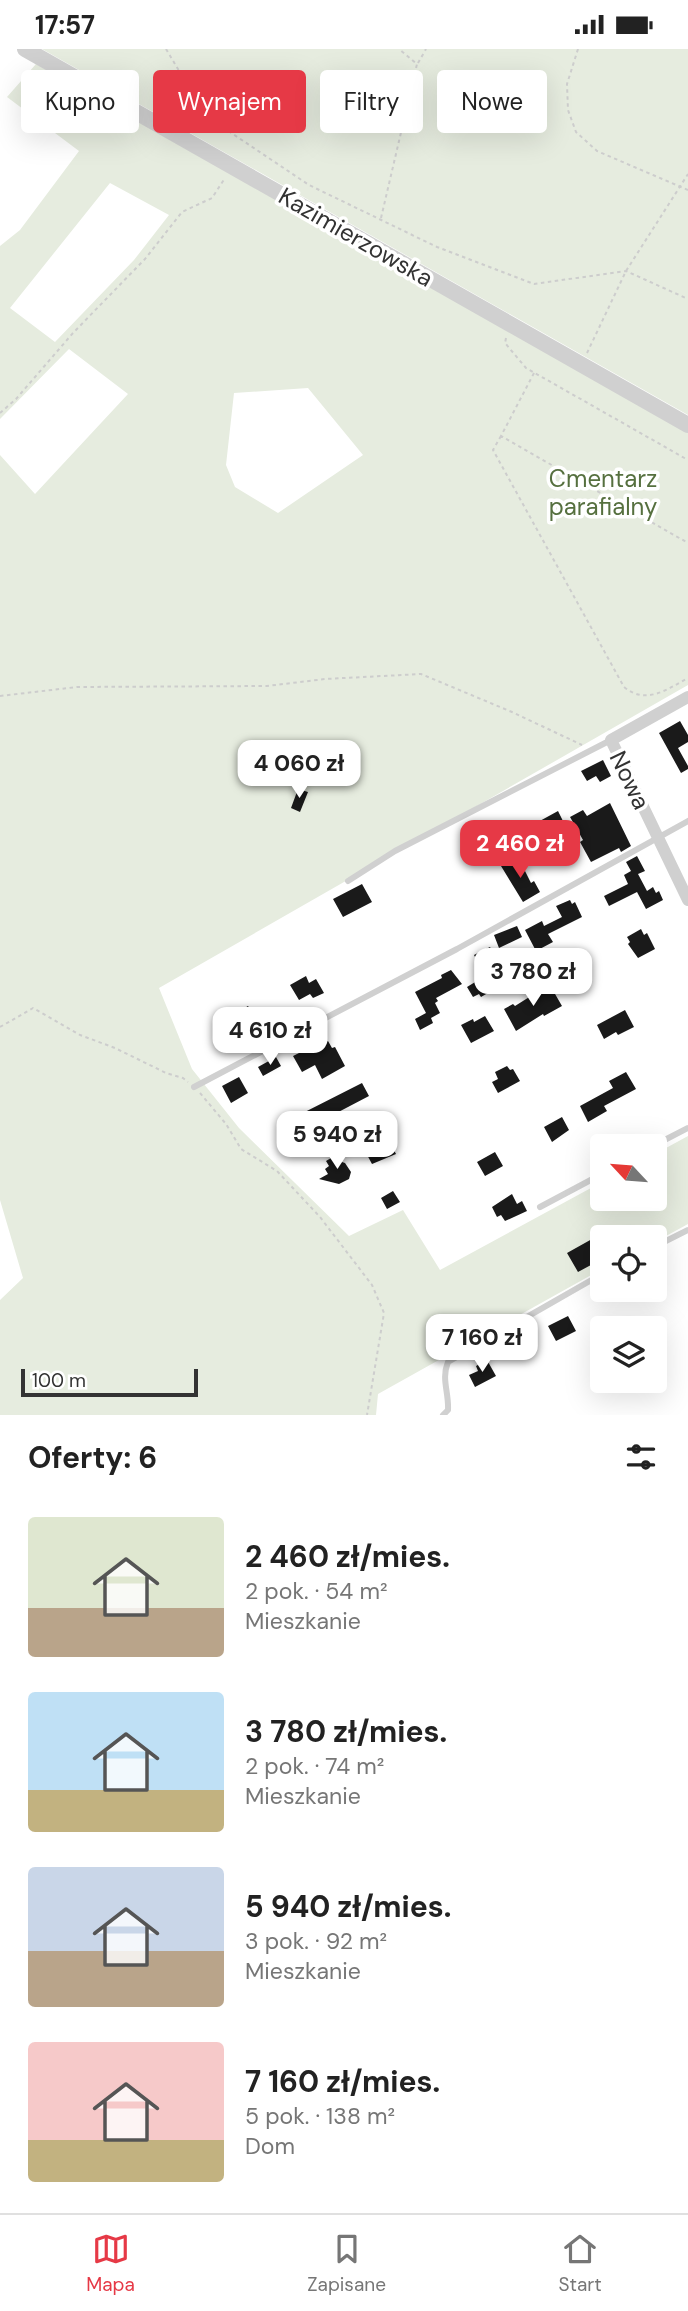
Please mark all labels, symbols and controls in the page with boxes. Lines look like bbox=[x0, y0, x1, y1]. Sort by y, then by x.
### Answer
text: 17:57 bbox=[35, 8, 95, 42]
chip: Kupno bbox=[21, 70, 139, 133]
chip: Wynajem bbox=[153, 70, 306, 133]
chip: Filtry bbox=[320, 70, 423, 133]
chip: Nowe bbox=[437, 70, 547, 133]
street label: Kazimierzowska bbox=[273, 180, 439, 294]
park label: Cmentarz parafialny bbox=[549, 463, 657, 522]
pin: 4 060 zł bbox=[227, 741, 371, 800]
street label: Nowa bbox=[603, 746, 657, 814]
text: 4 060 zł bbox=[254, 748, 344, 778]
pin: 2 460 zł bbox=[448, 821, 592, 880]
text: 2 460 zł bbox=[476, 828, 564, 858]
pin: 3 780 zł bbox=[461, 949, 605, 1008]
text: 3 780 zł bbox=[490, 956, 576, 986]
pin: 4 610 zł bbox=[198, 1007, 342, 1067]
text: 4 610 zł bbox=[229, 1015, 311, 1045]
pin: 5 940 zł bbox=[265, 1111, 409, 1171]
text: 5 940 zł bbox=[293, 1119, 381, 1149]
north arrow bbox=[590, 1134, 667, 1211]
map controls bbox=[590, 1134, 667, 1393]
button: locate bbox=[590, 1225, 667, 1302]
pin: 7 160 zł bbox=[410, 1315, 554, 1374]
button: layers bbox=[590, 1316, 667, 1393]
text: 7 160 zł bbox=[442, 1322, 522, 1352]
scale bar bbox=[21, 1366, 198, 1398]
text: 100 m bbox=[32, 1368, 86, 1393]
text: Oferty: 6 bbox=[28, 1438, 157, 1477]
icon: filters bbox=[622, 1438, 660, 1476]
text: 2 460 zł/mies. bbox=[245, 1537, 450, 1576]
icon: home bbox=[84, 1545, 168, 1629]
text: 2 pok. · 54 m² bbox=[245, 1576, 388, 1606]
text: Mieszkanie bbox=[245, 1606, 361, 1636]
text: 3 780 zł/mies. bbox=[245, 1712, 447, 1751]
icon: home bbox=[84, 1720, 168, 1804]
text: 2 pok. · 74 m² bbox=[245, 1751, 384, 1781]
text: Mieszkanie bbox=[245, 1781, 361, 1811]
text: 5 940 zł/mies. bbox=[245, 1887, 451, 1926]
icon: home bbox=[84, 1895, 168, 1979]
text: 3 pok. · 92 m² bbox=[245, 1926, 387, 1956]
text: Mieszkanie bbox=[245, 1956, 361, 1986]
text: 7 160 zł/mies. bbox=[245, 2062, 440, 2101]
icon: home bbox=[84, 2070, 168, 2154]
text: 5 pok. · 138 m² bbox=[245, 2101, 395, 2131]
text: Dom bbox=[245, 2131, 295, 2161]
tab: Mapa bbox=[86, 2230, 135, 2297]
tab: Zapisane bbox=[307, 2230, 386, 2297]
tab: Start bbox=[558, 2230, 602, 2297]

